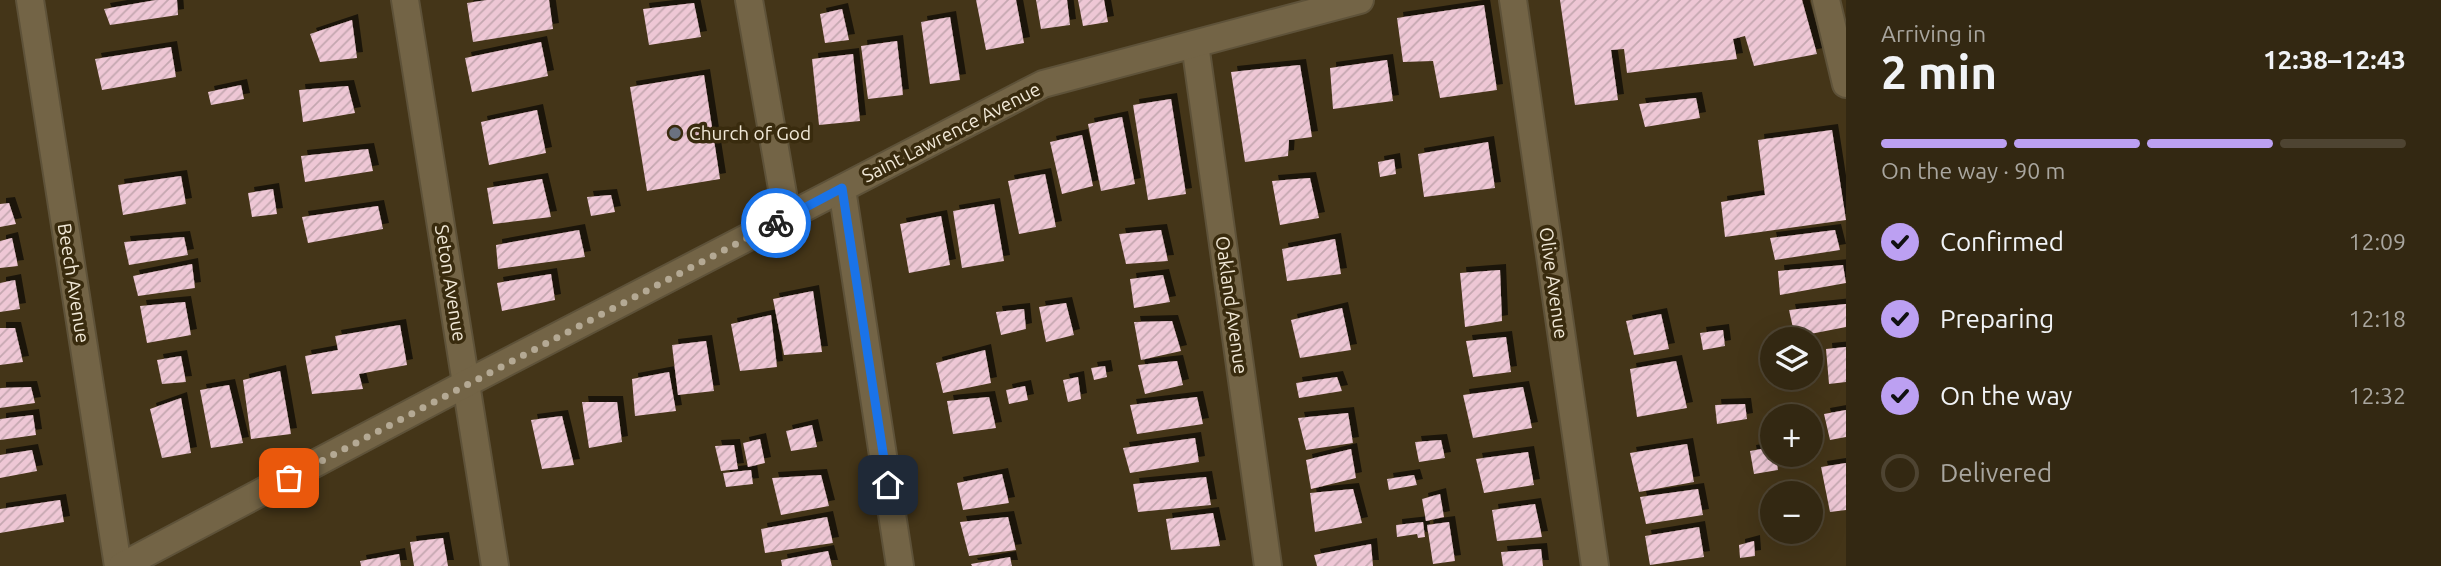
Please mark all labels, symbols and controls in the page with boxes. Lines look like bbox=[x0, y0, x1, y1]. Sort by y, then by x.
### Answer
text: Arriving in bbox=[1881, 21, 1986, 46]
text: 12:38–12:43 bbox=[2263, 45, 2406, 74]
text: 2 min bbox=[1881, 46, 1997, 98]
street label: Saint Lawrence Avenue bbox=[858, 77, 1044, 187]
place label: Church of God bbox=[689, 122, 811, 144]
marker: Church of God bbox=[667, 125, 683, 141]
text: On the way · 90 m bbox=[1881, 158, 2065, 183]
courier bbox=[741, 188, 811, 258]
icon: bike bbox=[757, 204, 795, 242]
street label: Beech Avenue bbox=[54, 221, 94, 345]
street label: Seton Avenue bbox=[431, 223, 471, 343]
icon: check bbox=[1881, 223, 1919, 261]
street label: Olive Avenue bbox=[1535, 226, 1573, 340]
text: Confirmed bbox=[1940, 227, 2064, 256]
text: 12:09 bbox=[2348, 229, 2406, 254]
street label: Oakland Avenue bbox=[1211, 235, 1253, 375]
icon: check bbox=[1881, 300, 1919, 338]
text: Preparing bbox=[1940, 304, 2054, 333]
text: 12:18 bbox=[2348, 306, 2406, 331]
map controls bbox=[1760, 327, 1823, 544]
button: layers bbox=[1760, 327, 1823, 390]
icon: check bbox=[1881, 377, 1919, 415]
text: On the way bbox=[1940, 381, 2072, 410]
text: 12:32 bbox=[2348, 383, 2406, 408]
button: + bbox=[1760, 404, 1823, 467]
pin bbox=[259, 448, 319, 508]
pin bbox=[858, 455, 918, 515]
text: Delivered bbox=[1940, 458, 2052, 487]
icon: bag bbox=[270, 459, 308, 497]
icon: home bbox=[869, 466, 907, 504]
button: − bbox=[1760, 481, 1823, 544]

